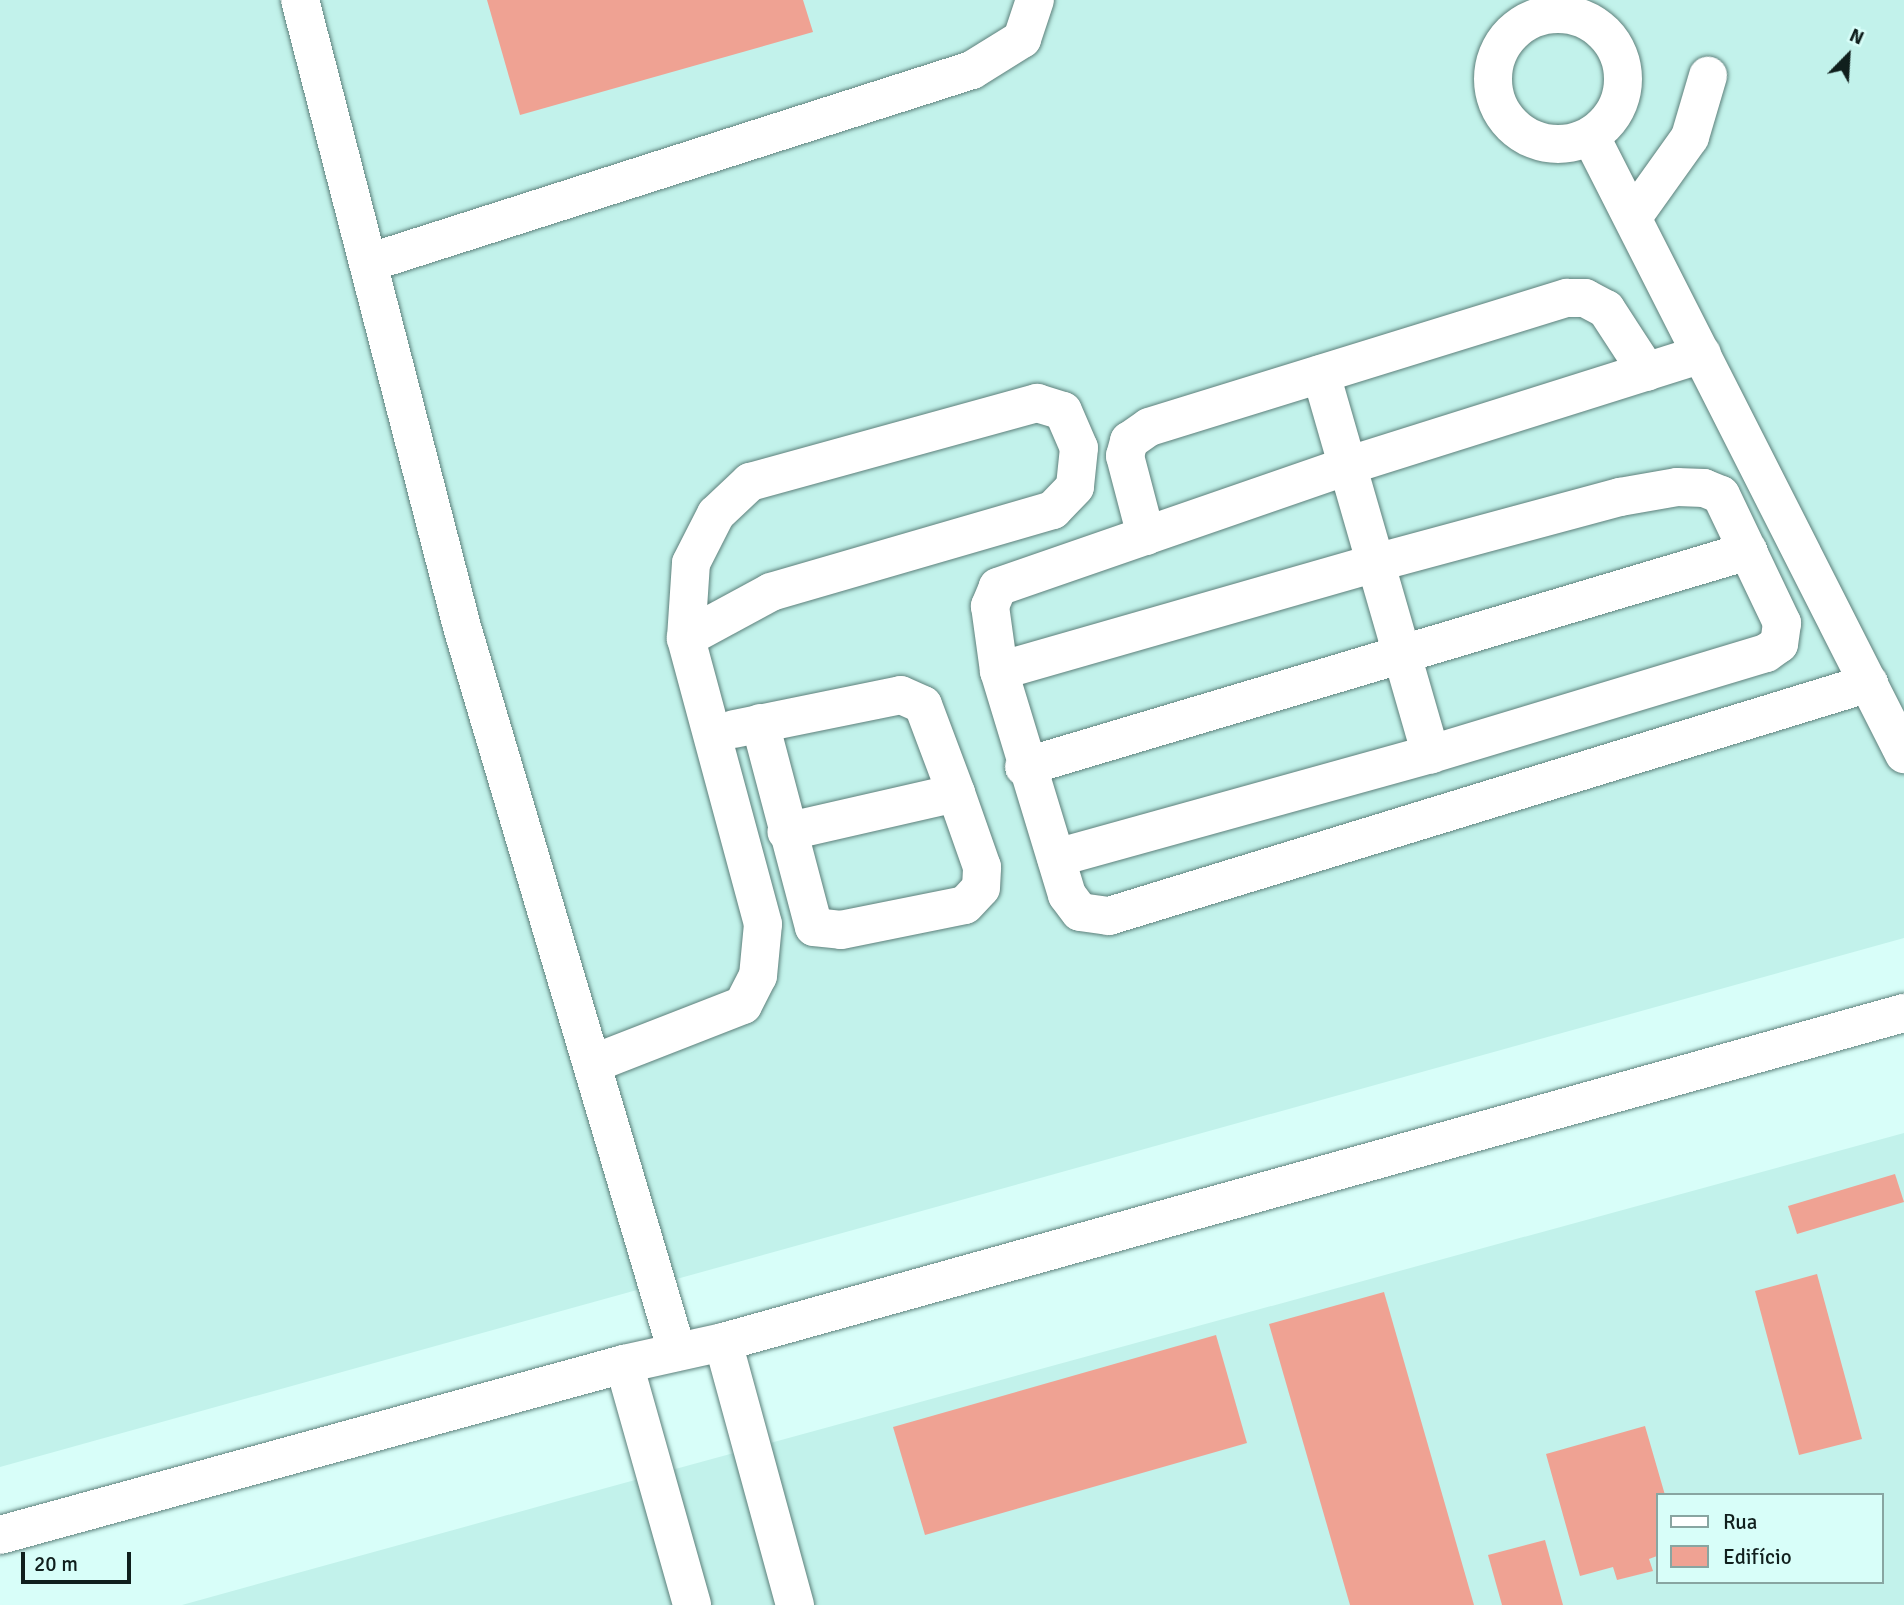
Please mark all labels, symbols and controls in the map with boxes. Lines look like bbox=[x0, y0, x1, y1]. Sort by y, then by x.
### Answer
north arrow bbox=[1813, 21, 1883, 91]
text: N bbox=[1846, 23, 1867, 50]
legend bbox=[1656, 1493, 1883, 1584]
text: Rua bbox=[1723, 1509, 1757, 1535]
scale bar bbox=[24, 1538, 135, 1582]
text: Edifício bbox=[1723, 1544, 1792, 1570]
text: 20 m bbox=[34, 1551, 78, 1577]

